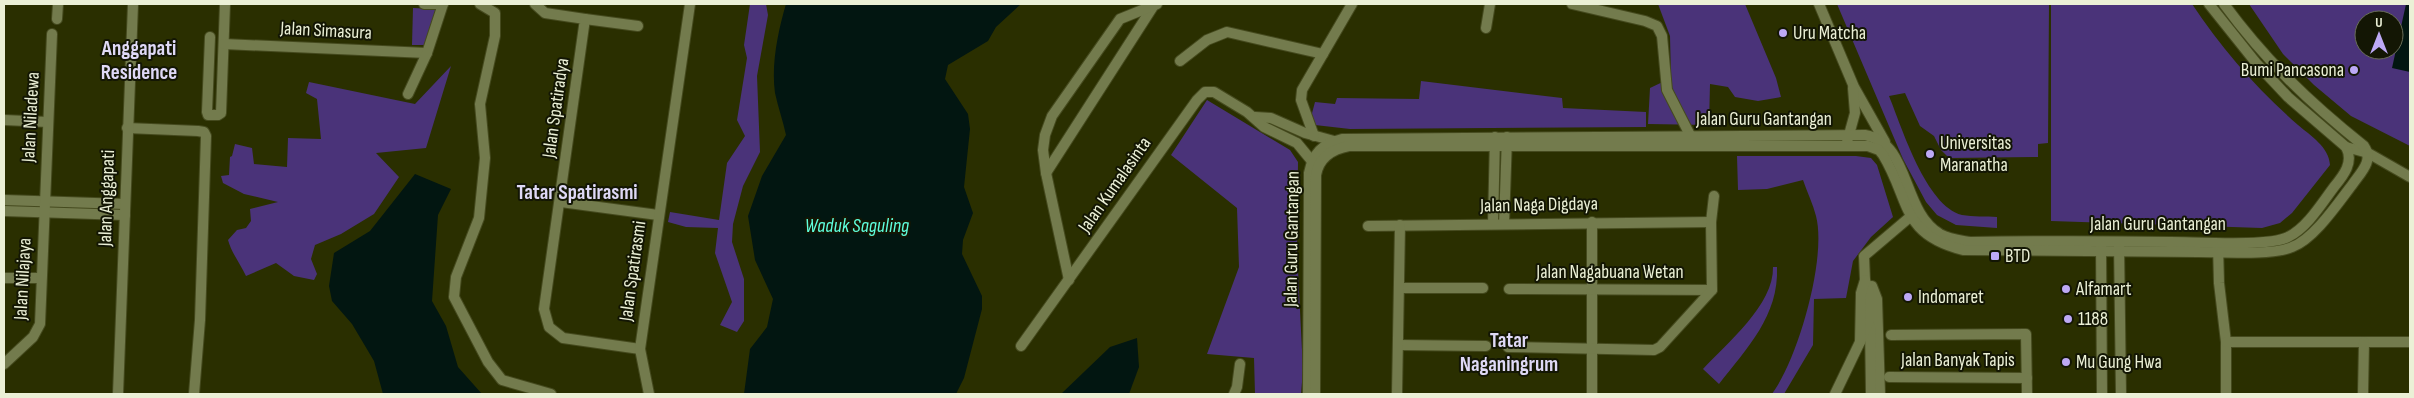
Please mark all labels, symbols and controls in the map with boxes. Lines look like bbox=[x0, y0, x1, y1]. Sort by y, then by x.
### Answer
north arrow bbox=[2354, 10, 2404, 60]
text: U bbox=[2375, 14, 2383, 31]
street label: Jalan Simasura bbox=[279, 17, 372, 45]
place label: Uru Matcha bbox=[1793, 22, 1866, 45]
marker: Uru Matcha bbox=[1777, 27, 1789, 39]
district label: Anggapati Residence bbox=[101, 36, 177, 85]
street label: Jalan Spatiradya bbox=[537, 57, 574, 160]
place label: Bumi Pancasona bbox=[2241, 59, 2344, 82]
marker: Bumi Pancasona bbox=[2348, 64, 2360, 76]
street label: Jalan Niladewa bbox=[17, 71, 45, 164]
street label: Jalan Guru Gantangan bbox=[1695, 108, 1832, 131]
place label: Universitas Maranatha bbox=[1940, 132, 2011, 177]
street label: Jalan Kumalasinta bbox=[1073, 133, 1156, 238]
marker: Universitas Maranatha bbox=[1924, 148, 1936, 160]
street label: Jalan Anggapati bbox=[94, 149, 120, 248]
street label: Jalan Guru Gantangan bbox=[1279, 171, 1305, 308]
district label: Tatar Spatirasmi bbox=[516, 180, 638, 205]
street label: Jalan Naga Digdaya bbox=[1479, 192, 1598, 218]
street label: Jalan Guru Gantangan bbox=[2089, 213, 2226, 236]
water label: Waduk Saguling bbox=[805, 214, 909, 238]
street label: Jalan Spatirasmi bbox=[614, 219, 651, 324]
street label: Jalan Nilajaya bbox=[9, 237, 37, 322]
place label: BTD bbox=[2005, 245, 2030, 268]
marker: BTD bbox=[1989, 250, 2001, 262]
street label: Jalan Nagabuana Wetan bbox=[1535, 261, 1684, 284]
place label: Alfamart bbox=[2075, 278, 2132, 301]
marker: Alfamart bbox=[2060, 283, 2072, 295]
place label: Indomaret bbox=[1918, 286, 1984, 309]
marker: Indomaret bbox=[1902, 291, 1914, 303]
place label: 1188 bbox=[2078, 308, 2108, 331]
marker: 1188 bbox=[2062, 313, 2074, 325]
district label: Tatar Naganingrum bbox=[1460, 328, 1558, 377]
street label: Jalan Banyak Tapis bbox=[1900, 349, 2015, 372]
place label: Mu Gung Hwa bbox=[2076, 351, 2162, 374]
marker: Mu Gung Hwa bbox=[2060, 356, 2072, 368]

